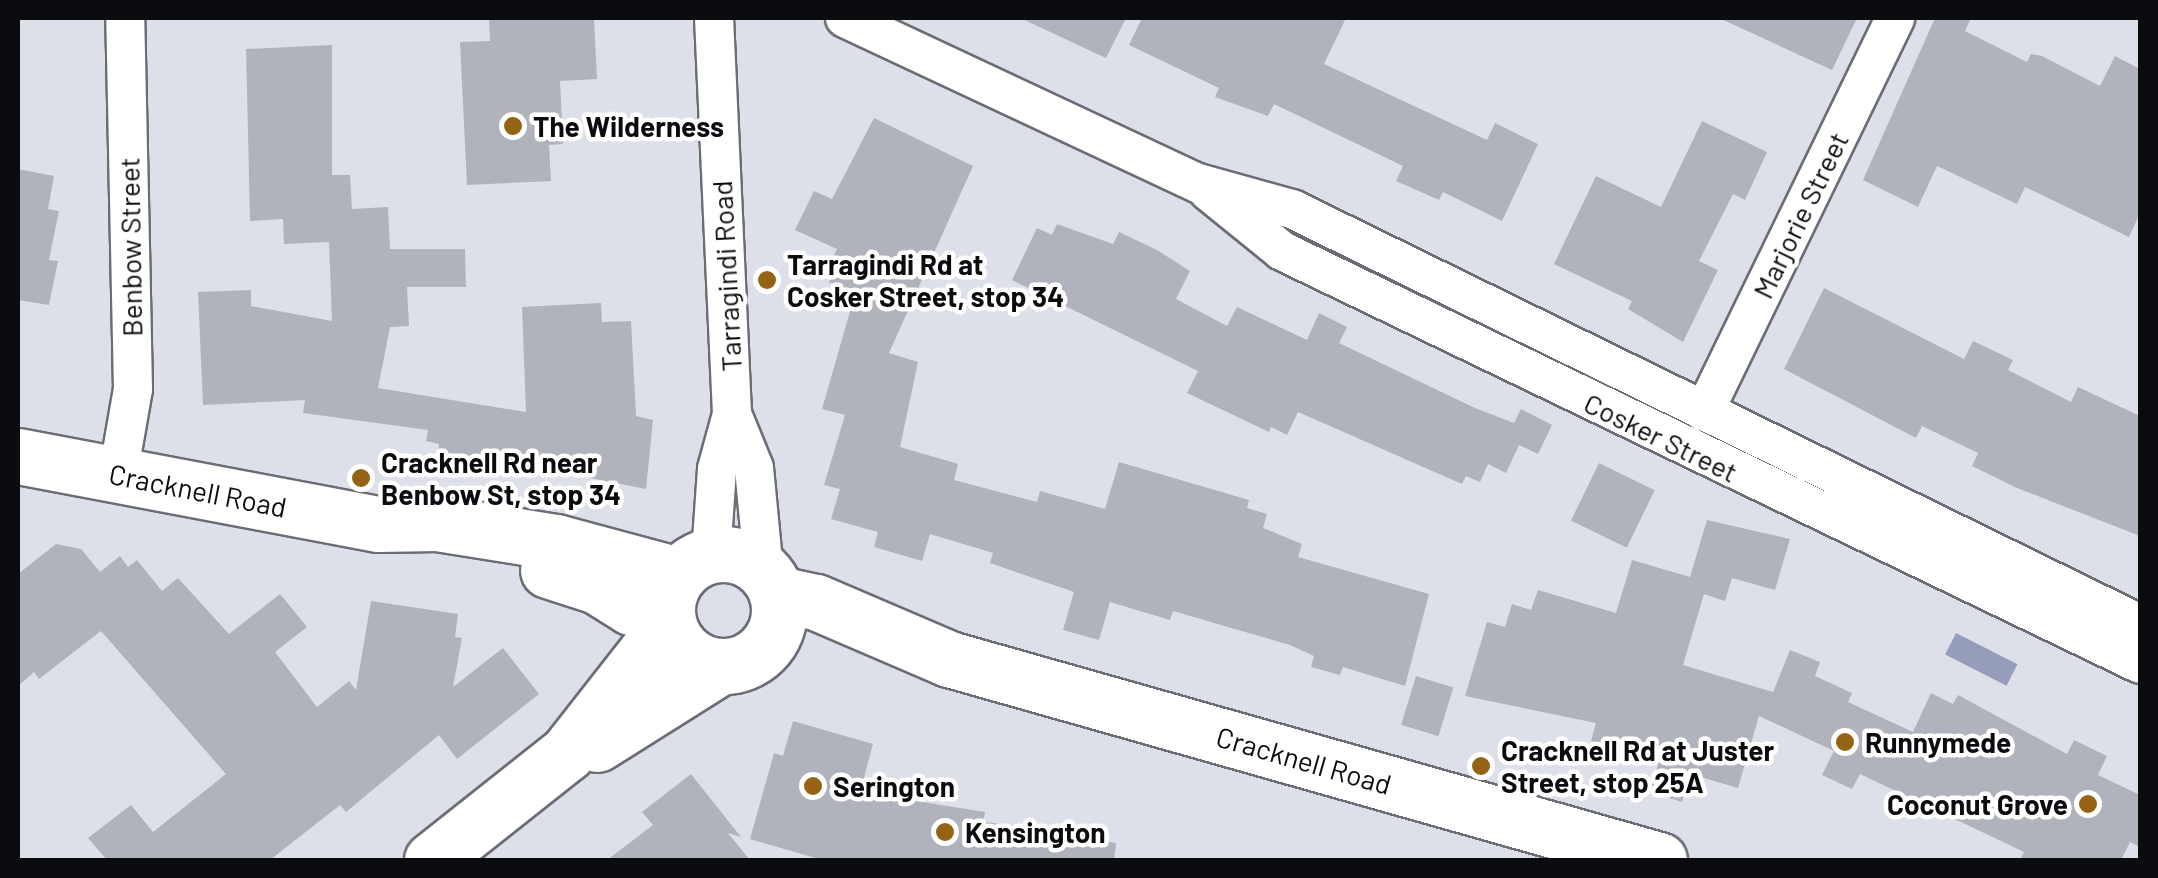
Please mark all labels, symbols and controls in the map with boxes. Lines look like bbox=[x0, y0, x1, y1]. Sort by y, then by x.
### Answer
place label: The Wilderness bbox=[533, 109, 724, 143]
marker: The Wilderness bbox=[502, 115, 524, 137]
street label: Marjorie Street bbox=[1745, 126, 1855, 304]
street label: Benbow Street bbox=[112, 157, 148, 337]
street label: Tarragindi Road bbox=[704, 180, 748, 372]
place label: Tarragindi Rd at Cosker Street, stop 34 bbox=[787, 247, 1064, 313]
marker: Tarragindi Rd at Cosker Street, stop 34 bbox=[756, 269, 778, 291]
street label: Cosker Street bbox=[1579, 385, 1743, 489]
place label: Cracknell Rd near Benbow St, stop 34 bbox=[381, 445, 621, 511]
street label: Cracknell Road bbox=[106, 456, 290, 524]
marker: Cracknell Rd near Benbow St, stop 34 bbox=[350, 467, 372, 489]
street label: Cracknell Road bbox=[1213, 719, 1395, 801]
place label: Runnymede bbox=[1865, 725, 2011, 759]
marker: Runnymede bbox=[1834, 731, 1856, 753]
place label: Cracknell Rd at Juster Street, stop 25A bbox=[1501, 733, 1774, 799]
marker: Cracknell Rd at Juster Street, stop 25A bbox=[1470, 755, 1492, 777]
place label: Serington bbox=[833, 769, 955, 803]
marker: Serington bbox=[802, 775, 824, 797]
place label: Coconut Grove bbox=[1887, 787, 2068, 821]
marker: Coconut Grove bbox=[2077, 793, 2099, 815]
place label: Kensington bbox=[965, 815, 1106, 849]
marker: Kensington bbox=[934, 821, 956, 843]

